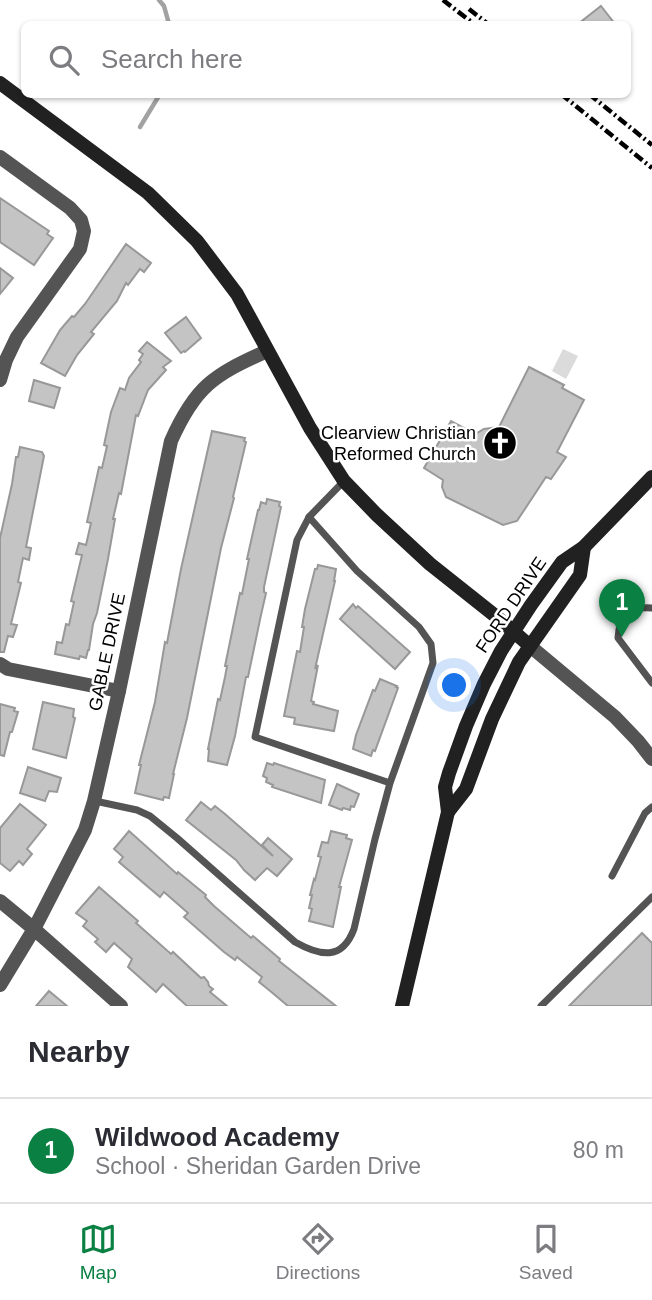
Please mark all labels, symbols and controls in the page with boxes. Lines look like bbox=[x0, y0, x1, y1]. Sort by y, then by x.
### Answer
search box bbox=[21, 21, 631, 98]
icon: search bbox=[45, 41, 83, 79]
text: Search here bbox=[101, 44, 243, 74]
place label: Clearview Christian Reformed Church bbox=[321, 423, 476, 464]
church icon: Clearview Christian Reformed Church bbox=[481, 424, 519, 462]
street label: FORD DRIVE bbox=[472, 553, 550, 657]
pin: 1 bbox=[599, 579, 645, 637]
street label: GABLE DRIVE bbox=[85, 591, 129, 713]
your location bbox=[437, 668, 471, 702]
text: Nearby bbox=[28, 1035, 130, 1068]
text: Wildwood Academy bbox=[95, 1122, 339, 1152]
text: 1 bbox=[45, 1137, 57, 1163]
text: 80 m bbox=[573, 1137, 624, 1163]
text: School · Sheridan Garden Drive bbox=[95, 1153, 421, 1179]
tab: Map bbox=[79, 1220, 117, 1284]
tab: Directions bbox=[276, 1220, 360, 1284]
tab: Saved bbox=[519, 1220, 573, 1284]

